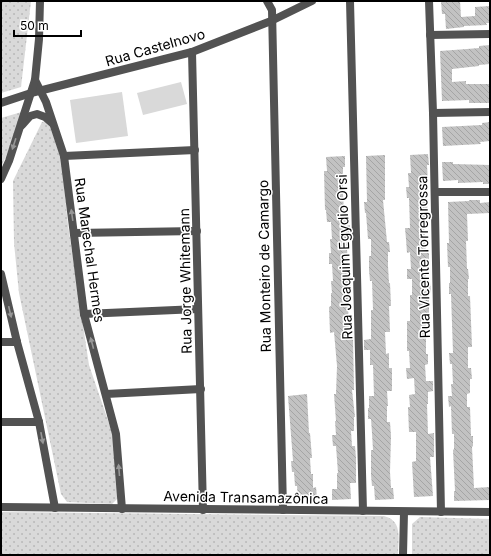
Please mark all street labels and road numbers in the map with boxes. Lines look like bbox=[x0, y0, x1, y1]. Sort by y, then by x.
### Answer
street label: Rua Castelnovo bbox=[103, 25, 207, 69]
street label: Rua Joaquim Egydio Orsi bbox=[333, 174, 355, 340]
street label: Rua Vicente Torregrossa bbox=[413, 175, 433, 339]
street label: Rua Marechal Hermes bbox=[71, 176, 109, 324]
street label: Rua Monteiro de Camargo bbox=[254, 180, 274, 352]
street label: Rua Jorge Whitemann bbox=[175, 208, 195, 354]
street label: Avenida Transamazônica bbox=[163, 487, 329, 507]

